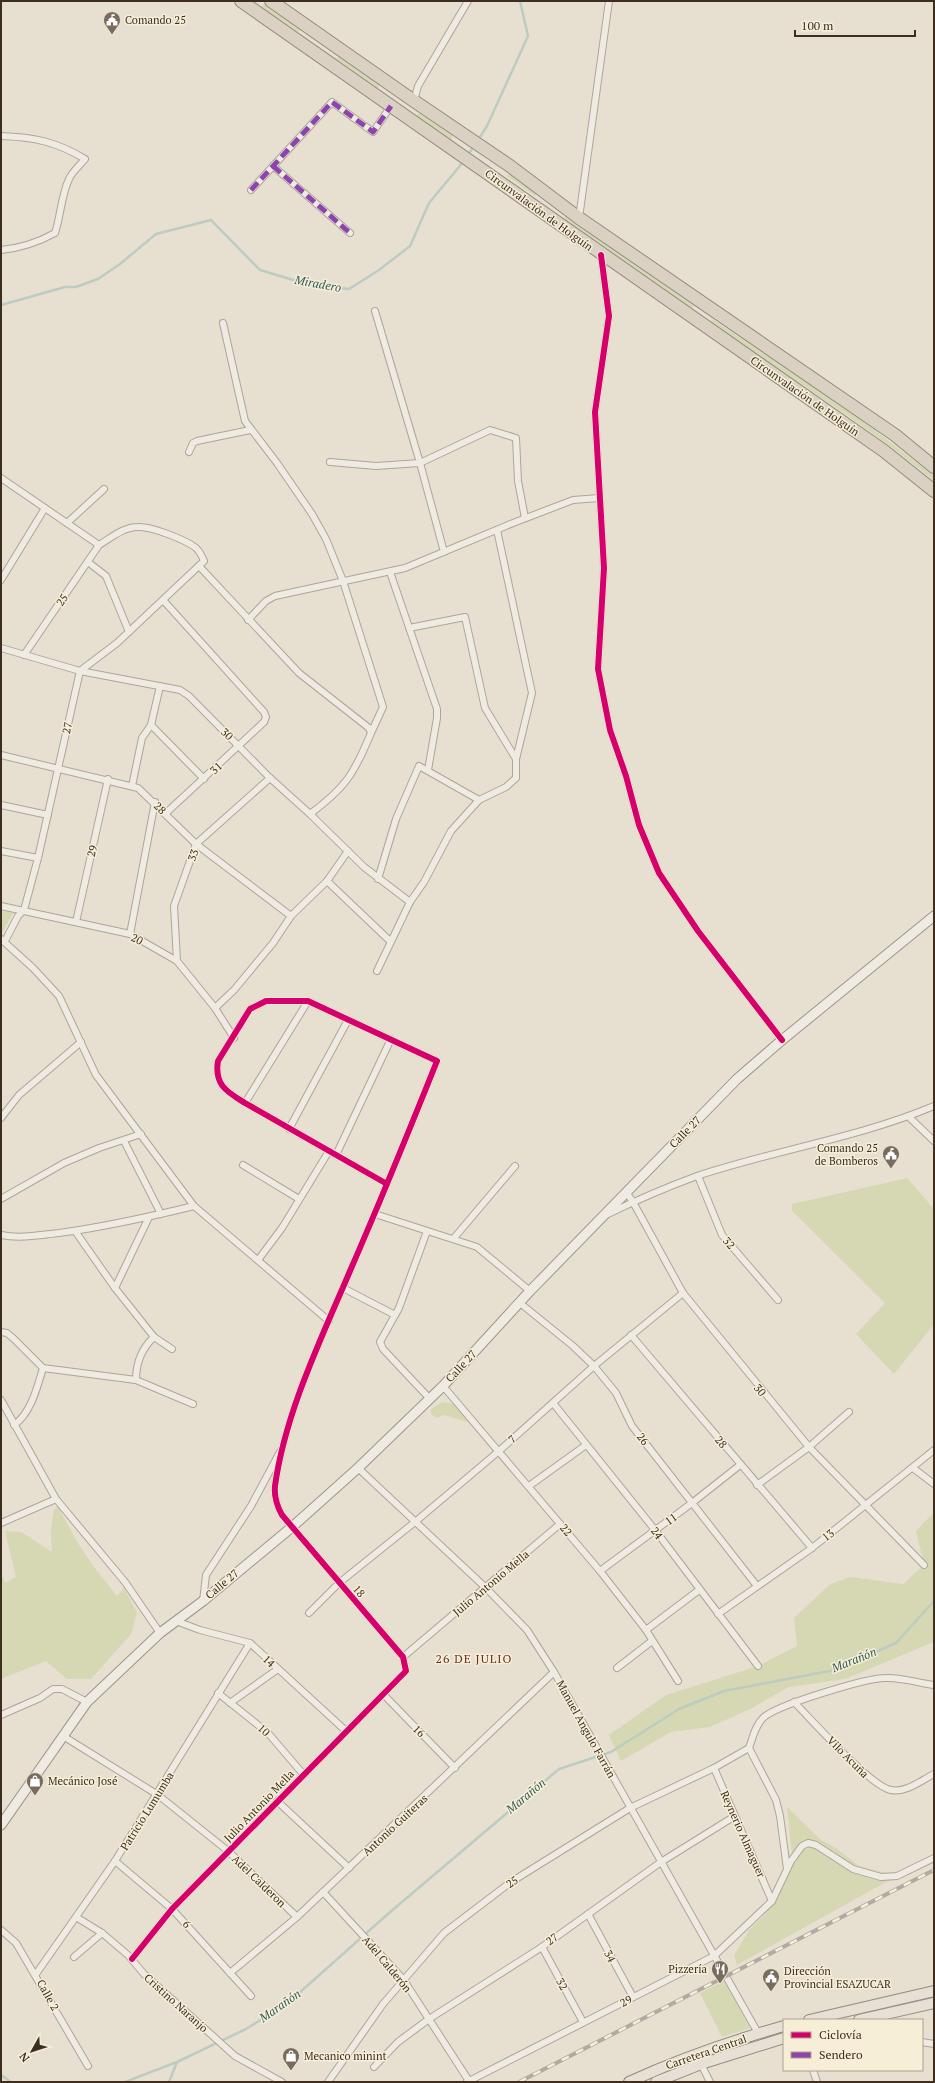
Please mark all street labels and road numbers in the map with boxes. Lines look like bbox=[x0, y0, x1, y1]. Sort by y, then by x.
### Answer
street label: Circunvalación de Holguín bbox=[482, 166, 596, 254]
street label: Circunvalación de Holguín bbox=[748, 353, 863, 439]
street label: 25 bbox=[53, 591, 71, 609]
street label: 27 bbox=[59, 721, 75, 735]
street label: 30 bbox=[218, 725, 236, 743]
street label: 31 bbox=[207, 759, 225, 777]
street label: 28 bbox=[151, 799, 169, 817]
street label: 29 bbox=[84, 844, 100, 858]
street label: 33 bbox=[184, 847, 202, 863]
street label: 20 bbox=[129, 930, 146, 948]
street label: Calle 27 bbox=[666, 1113, 704, 1151]
street label: 32 bbox=[720, 1234, 738, 1252]
street label: Calle 27 bbox=[443, 1347, 480, 1385]
street label: 30 bbox=[751, 1381, 769, 1399]
street label: 26 bbox=[634, 1430, 652, 1448]
street label: 7 bbox=[505, 1432, 519, 1446]
street label: 28 bbox=[712, 1433, 730, 1451]
street label: 11 bbox=[662, 1510, 680, 1528]
street label: 22 bbox=[557, 1521, 575, 1539]
street label: 24 bbox=[648, 1524, 666, 1542]
street label: 13 bbox=[819, 1526, 837, 1544]
street label: Julio Antonio Mella bbox=[450, 1547, 532, 1619]
street label: Calle 27 bbox=[202, 1566, 242, 1602]
street label: 18 bbox=[350, 1582, 368, 1600]
street label: 14 bbox=[260, 1652, 278, 1670]
street label: Manuel Angulo Farrán bbox=[553, 1678, 619, 1781]
street label: 10 bbox=[255, 1721, 273, 1739]
street label: 16 bbox=[410, 1722, 428, 1740]
street label: Vilo Acuña bbox=[824, 1733, 872, 1781]
street label: Julio Antonio Mella bbox=[221, 1767, 297, 1845]
street label: Patricio Lumumba bbox=[117, 1769, 177, 1853]
street label: Reynerio Almaguer bbox=[718, 1788, 769, 1880]
street label: Antonio Guiteras bbox=[359, 1791, 431, 1859]
street label: Adel Calderon bbox=[229, 1852, 289, 1911]
street label: 25 bbox=[503, 1873, 521, 1891]
street label: 6 bbox=[180, 1917, 194, 1931]
street label: 27 bbox=[543, 1930, 561, 1948]
street label: Adel Calderón bbox=[359, 1933, 415, 1995]
street label: 34 bbox=[601, 1948, 619, 1965]
street label: Cristino Naranjo bbox=[141, 1971, 211, 2035]
street label: 32 bbox=[553, 1975, 571, 1993]
street label: Calle 2 bbox=[34, 1977, 62, 2013]
street label: 29 bbox=[618, 1992, 635, 2010]
street label: Carretera Central bbox=[664, 2032, 748, 2072]

